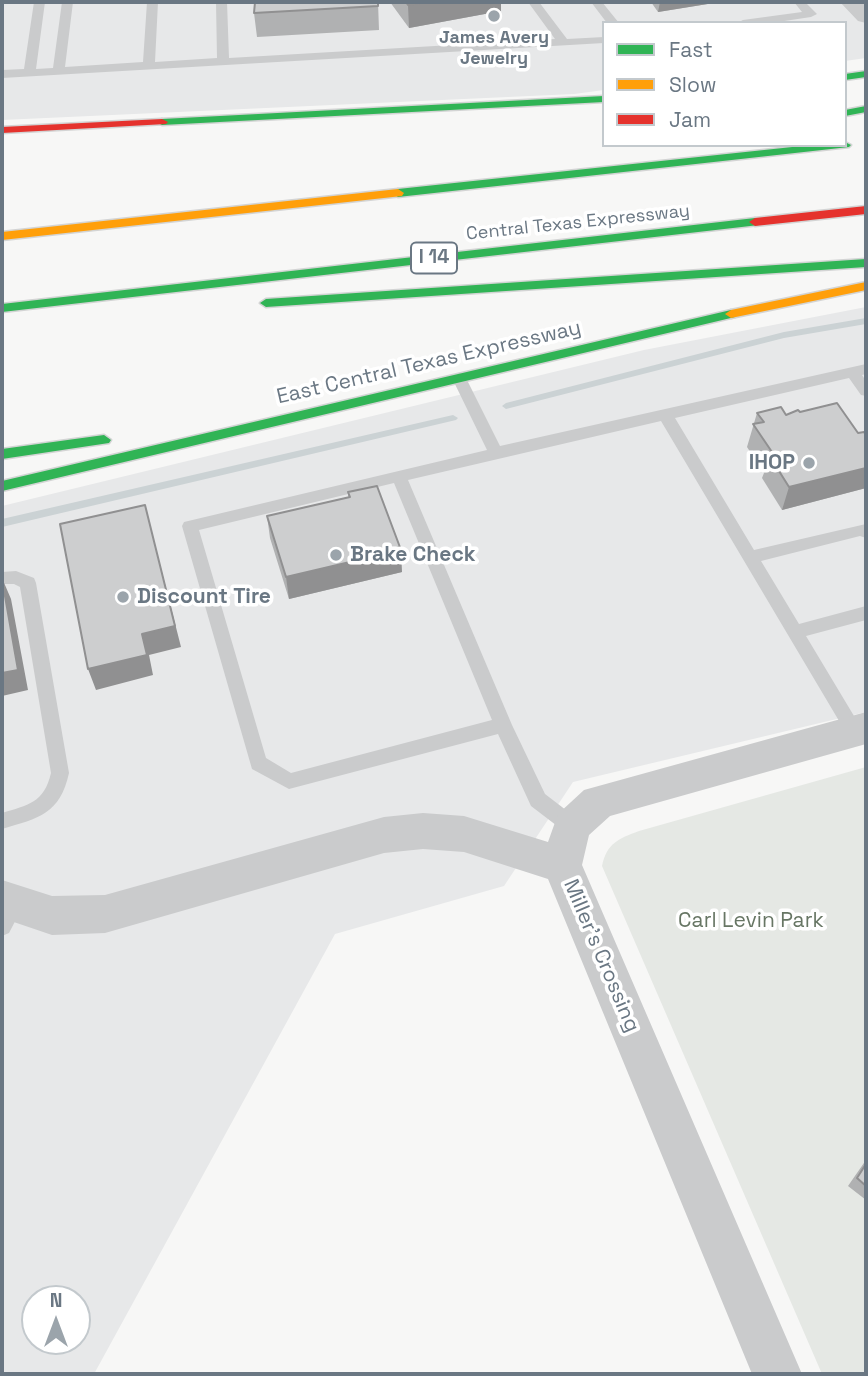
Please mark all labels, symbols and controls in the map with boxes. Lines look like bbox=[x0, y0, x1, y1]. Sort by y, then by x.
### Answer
marker: James Avery Jewelry bbox=[486, 8, 502, 24]
legend bbox=[602, 21, 847, 147]
place label: James Avery Jewelry bbox=[439, 27, 549, 70]
text: Fast bbox=[669, 36, 713, 63]
text: Slow bbox=[669, 71, 717, 98]
text: Jam bbox=[669, 106, 711, 133]
street label: Central Texas Expressway bbox=[465, 201, 691, 245]
road number: I 14 bbox=[411, 242, 457, 274]
street label: East Central Texas Expressway bbox=[274, 316, 584, 410]
place label: IHOP bbox=[749, 450, 795, 476]
marker: IHOP bbox=[801, 455, 817, 471]
place label: Brake Check bbox=[350, 542, 476, 568]
marker: Brake Check bbox=[328, 547, 344, 563]
place label: Discount Tire bbox=[137, 584, 271, 610]
marker: Discount Tire bbox=[115, 589, 131, 605]
street label: Miller's Crossing bbox=[558, 876, 644, 1036]
park label: Carl Levin Park bbox=[678, 908, 824, 934]
north arrow bbox=[21, 1285, 91, 1355]
text: N bbox=[50, 1288, 62, 1313]

